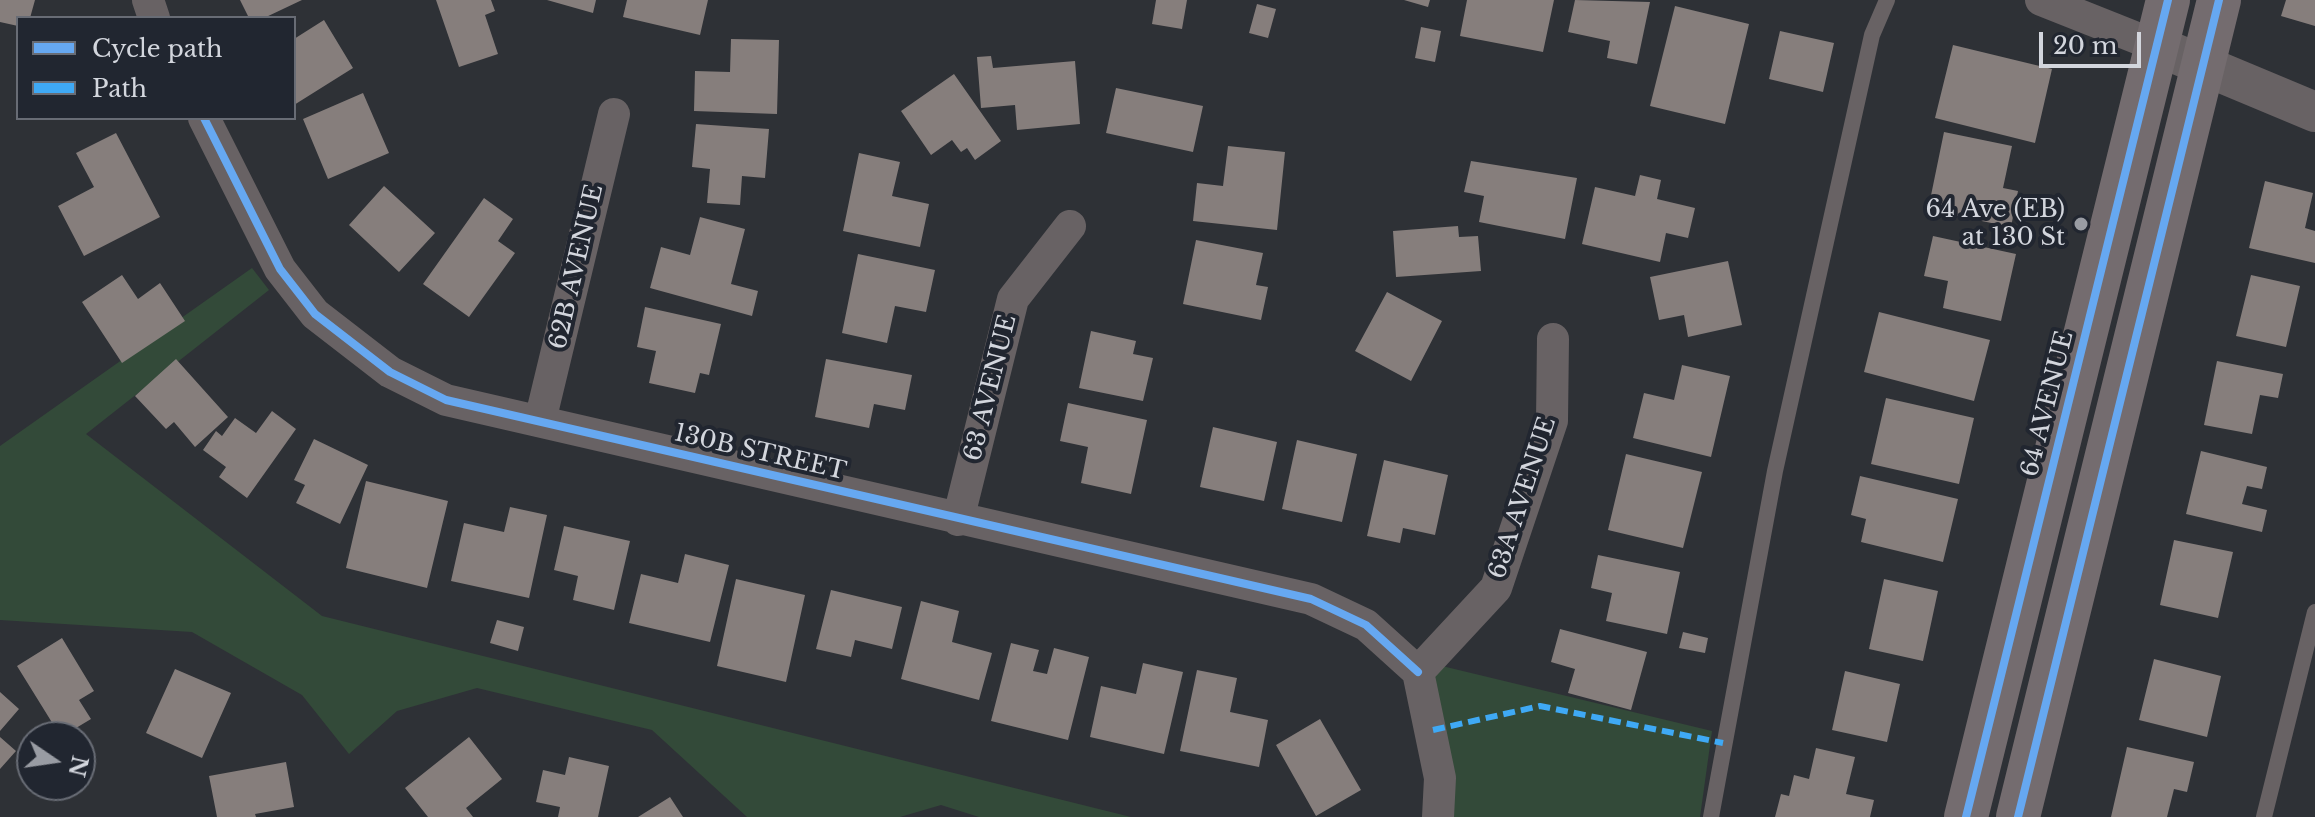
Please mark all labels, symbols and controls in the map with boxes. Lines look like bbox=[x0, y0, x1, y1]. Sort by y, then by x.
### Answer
legend bbox=[16, 16, 296, 120]
scale bar bbox=[2043, 16, 2145, 66]
text: 20 m bbox=[2053, 31, 2118, 60]
text: Cycle path bbox=[92, 34, 223, 63]
text: Path bbox=[92, 74, 147, 103]
street label: 62B AVENUE bbox=[544, 182, 610, 352]
place label: 64 Ave (EB) at 130 St bbox=[1925, 196, 2065, 252]
marker: 64 Ave (EB) at 130 St bbox=[2072, 215, 2090, 233]
street label: 63 AVENUE bbox=[959, 312, 1023, 464]
street label: 64 AVENUE bbox=[2016, 328, 2080, 480]
street label: 63A AVENUE bbox=[1483, 414, 1563, 582]
street label: 130B STREET bbox=[671, 419, 849, 487]
north arrow bbox=[16, 721, 96, 801]
text: N bbox=[62, 753, 93, 779]

